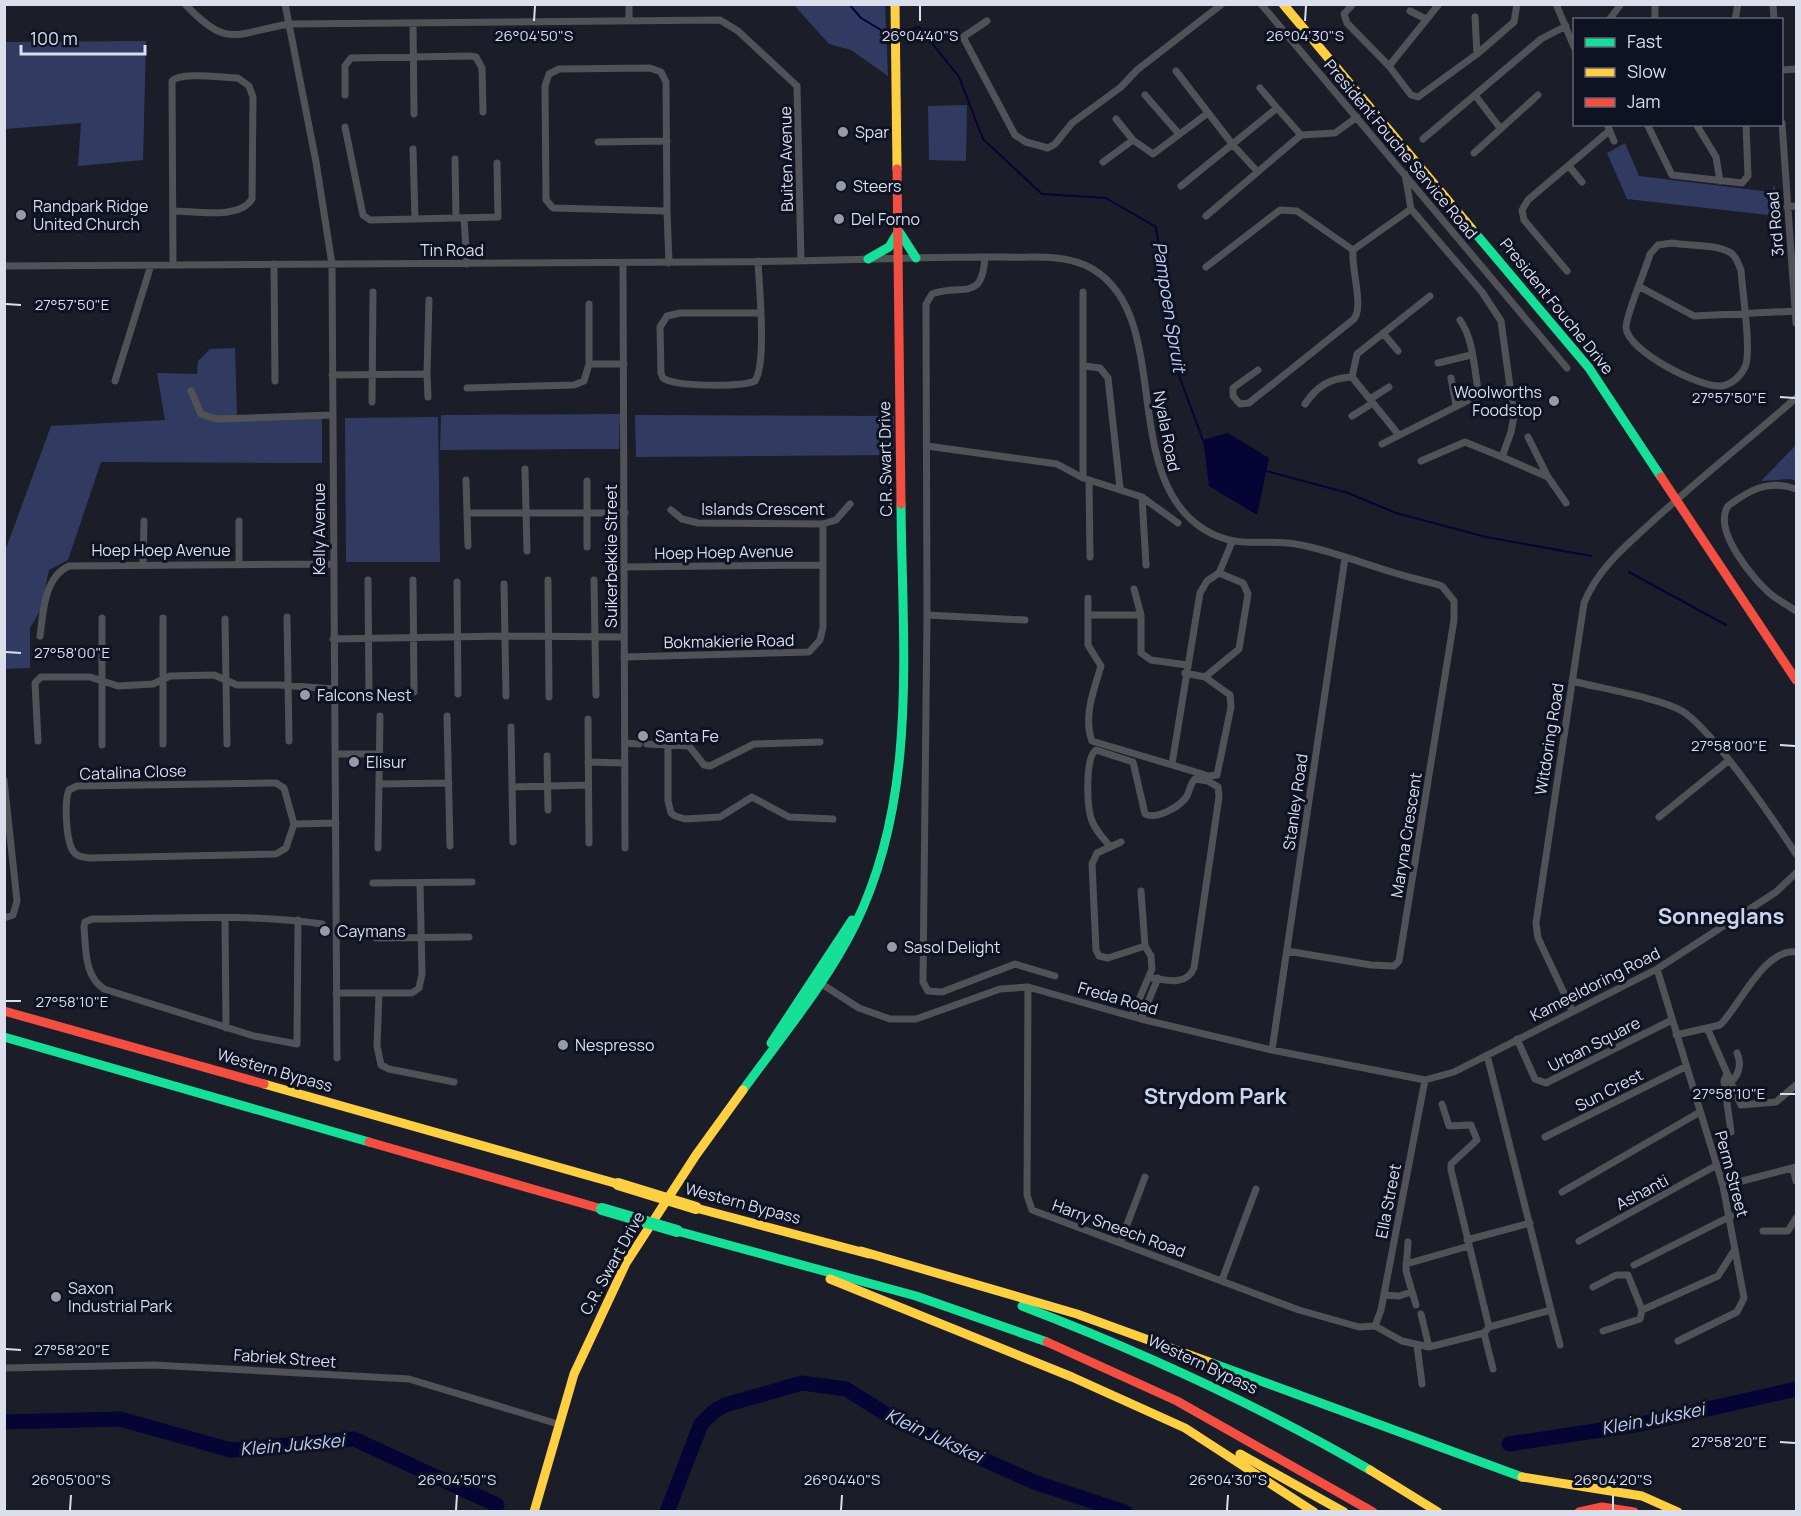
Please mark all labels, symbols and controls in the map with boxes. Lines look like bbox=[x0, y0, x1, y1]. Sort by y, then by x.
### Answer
scale bar bbox=[21, 18, 146, 56]
legend bbox=[1573, 18, 1783, 126]
text: 26°04'50"S bbox=[495, 25, 573, 46]
text: 26°04'40"S bbox=[882, 25, 958, 46]
text: 26°04'30"S bbox=[1266, 25, 1344, 46]
text: 100 m bbox=[30, 26, 78, 50]
text: Fast bbox=[1627, 29, 1662, 53]
street label: President Fouche Service Road bbox=[1319, 55, 1483, 243]
text: Slow bbox=[1627, 59, 1667, 83]
text: Jam bbox=[1627, 89, 1661, 113]
street label: Buiten Avenue bbox=[774, 106, 798, 212]
place label: Spar bbox=[855, 121, 889, 143]
marker: Spar bbox=[836, 125, 850, 139]
place label: Steers bbox=[853, 175, 902, 197]
marker: Steers bbox=[834, 179, 848, 193]
street label: 3rd Road bbox=[1761, 191, 1789, 257]
place label: Randpark Ridge United Church bbox=[33, 195, 148, 235]
marker: Randpark Ridge United Church bbox=[14, 208, 28, 222]
place label: Del Forno bbox=[851, 208, 920, 230]
marker: Del Forno bbox=[832, 212, 846, 226]
street label: President Fouche Drive bbox=[1495, 233, 1619, 379]
street label: Tin Road bbox=[420, 239, 484, 261]
water label: Pampoen Spruit bbox=[1148, 240, 1192, 376]
text: 27°57'50"E bbox=[35, 294, 109, 315]
place label: Woolworths Foodstop bbox=[1454, 381, 1542, 421]
text: 27°57'50"E bbox=[1692, 387, 1766, 408]
street label: Nyala Road bbox=[1148, 389, 1186, 473]
marker: Woolworths Foodstop bbox=[1547, 394, 1561, 408]
street label: C.R. Swart Drive bbox=[873, 401, 897, 517]
street label: Kelly Avenue bbox=[308, 483, 330, 575]
street label: Suikerbekkie Street bbox=[600, 484, 622, 628]
street label: Islands Crescent bbox=[701, 498, 825, 520]
street label: Hoep Hoep Avenue bbox=[91, 539, 231, 561]
street label: Hoep Hoep Avenue bbox=[654, 540, 794, 564]
street label: Bokmakierie Road bbox=[663, 629, 795, 653]
text: 27°58'00"E bbox=[34, 642, 110, 663]
street label: Witdoring Road bbox=[1529, 681, 1569, 797]
place label: Falcons Nest bbox=[317, 684, 412, 706]
marker: Falcons Nest bbox=[298, 688, 312, 702]
place label: Santa Fe bbox=[655, 725, 719, 747]
marker: Santa Fe bbox=[636, 729, 650, 743]
text: 27°58'00"E bbox=[1691, 735, 1767, 756]
place label: Elisur bbox=[366, 751, 406, 773]
street label: Stanley Road bbox=[1277, 752, 1313, 852]
marker: Elisur bbox=[347, 755, 361, 769]
street label: Catalina Close bbox=[79, 759, 187, 785]
street label: Maryna Crescent bbox=[1385, 771, 1427, 899]
district label: Sonneglans bbox=[1658, 901, 1784, 931]
place label: Caymans bbox=[337, 920, 406, 942]
marker: Caymans bbox=[318, 924, 332, 938]
place label: Sasol Delight bbox=[904, 936, 1001, 958]
marker: Sasol Delight bbox=[885, 940, 899, 954]
street label: Kameeldoring Road bbox=[1526, 942, 1664, 1026]
street label: Freda Road bbox=[1075, 976, 1161, 1020]
text: 27°58'10"E bbox=[36, 991, 108, 1012]
street label: Urban Square bbox=[1544, 1011, 1644, 1077]
place label: Nespresso bbox=[575, 1034, 654, 1056]
marker: Nespresso bbox=[556, 1038, 570, 1052]
street label: Western Bypass bbox=[215, 1043, 335, 1097]
street label: Sun Crest bbox=[1571, 1064, 1647, 1116]
district label: Strydom Park bbox=[1144, 1081, 1287, 1111]
text: 27°58'10"E bbox=[1693, 1083, 1765, 1104]
street label: Perm Street bbox=[1710, 1128, 1754, 1220]
street label: Ella Street bbox=[1370, 1162, 1406, 1240]
street label: Ashanti bbox=[1612, 1169, 1672, 1215]
street label: Western Bypass bbox=[683, 1177, 803, 1229]
street label: Harry Sneech Road bbox=[1049, 1194, 1189, 1262]
street label: C.R. Swart Drive bbox=[574, 1207, 650, 1319]
place label: Saxon Industrial Park bbox=[68, 1277, 173, 1317]
marker: Saxon Industrial Park bbox=[49, 1290, 63, 1304]
street label: Western Bypass bbox=[1144, 1329, 1262, 1399]
text: 27°58'20"E bbox=[34, 1339, 110, 1360]
street label: Fabriek Street bbox=[233, 1343, 337, 1373]
water label: Klein Jukskei bbox=[1599, 1396, 1709, 1440]
water label: Klein Jukskei bbox=[882, 1402, 989, 1469]
water label: Klein Jukskei bbox=[239, 1427, 348, 1461]
text: 27°58'20"E bbox=[1691, 1431, 1767, 1452]
text: 26°05'00"S bbox=[31, 1469, 111, 1490]
text: 26°04'50"S bbox=[418, 1469, 496, 1490]
text: 26°04'40"S bbox=[804, 1469, 880, 1490]
text: 26°04'30"S bbox=[1189, 1469, 1267, 1490]
text: 26°04'20"S bbox=[1574, 1469, 1652, 1490]

